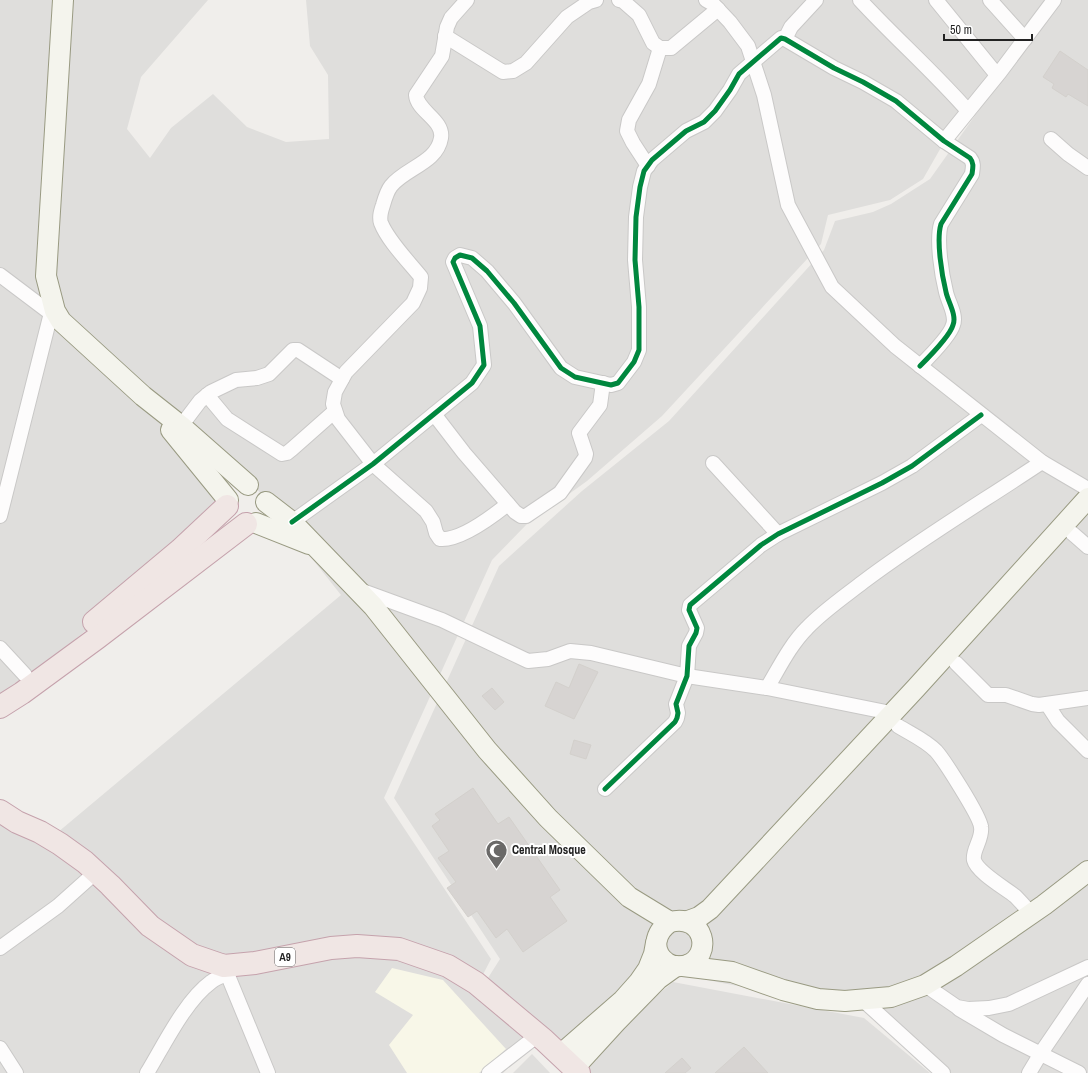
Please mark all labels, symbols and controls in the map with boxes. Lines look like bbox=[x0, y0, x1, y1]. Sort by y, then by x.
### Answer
scale bar bbox=[944, 16, 1032, 42]
text: 50 m bbox=[950, 22, 972, 38]
mosque icon: Central Mosque bbox=[484, 837, 510, 870]
place label: Central Mosque bbox=[512, 842, 586, 858]
road number: A9 bbox=[275, 948, 295, 966]

